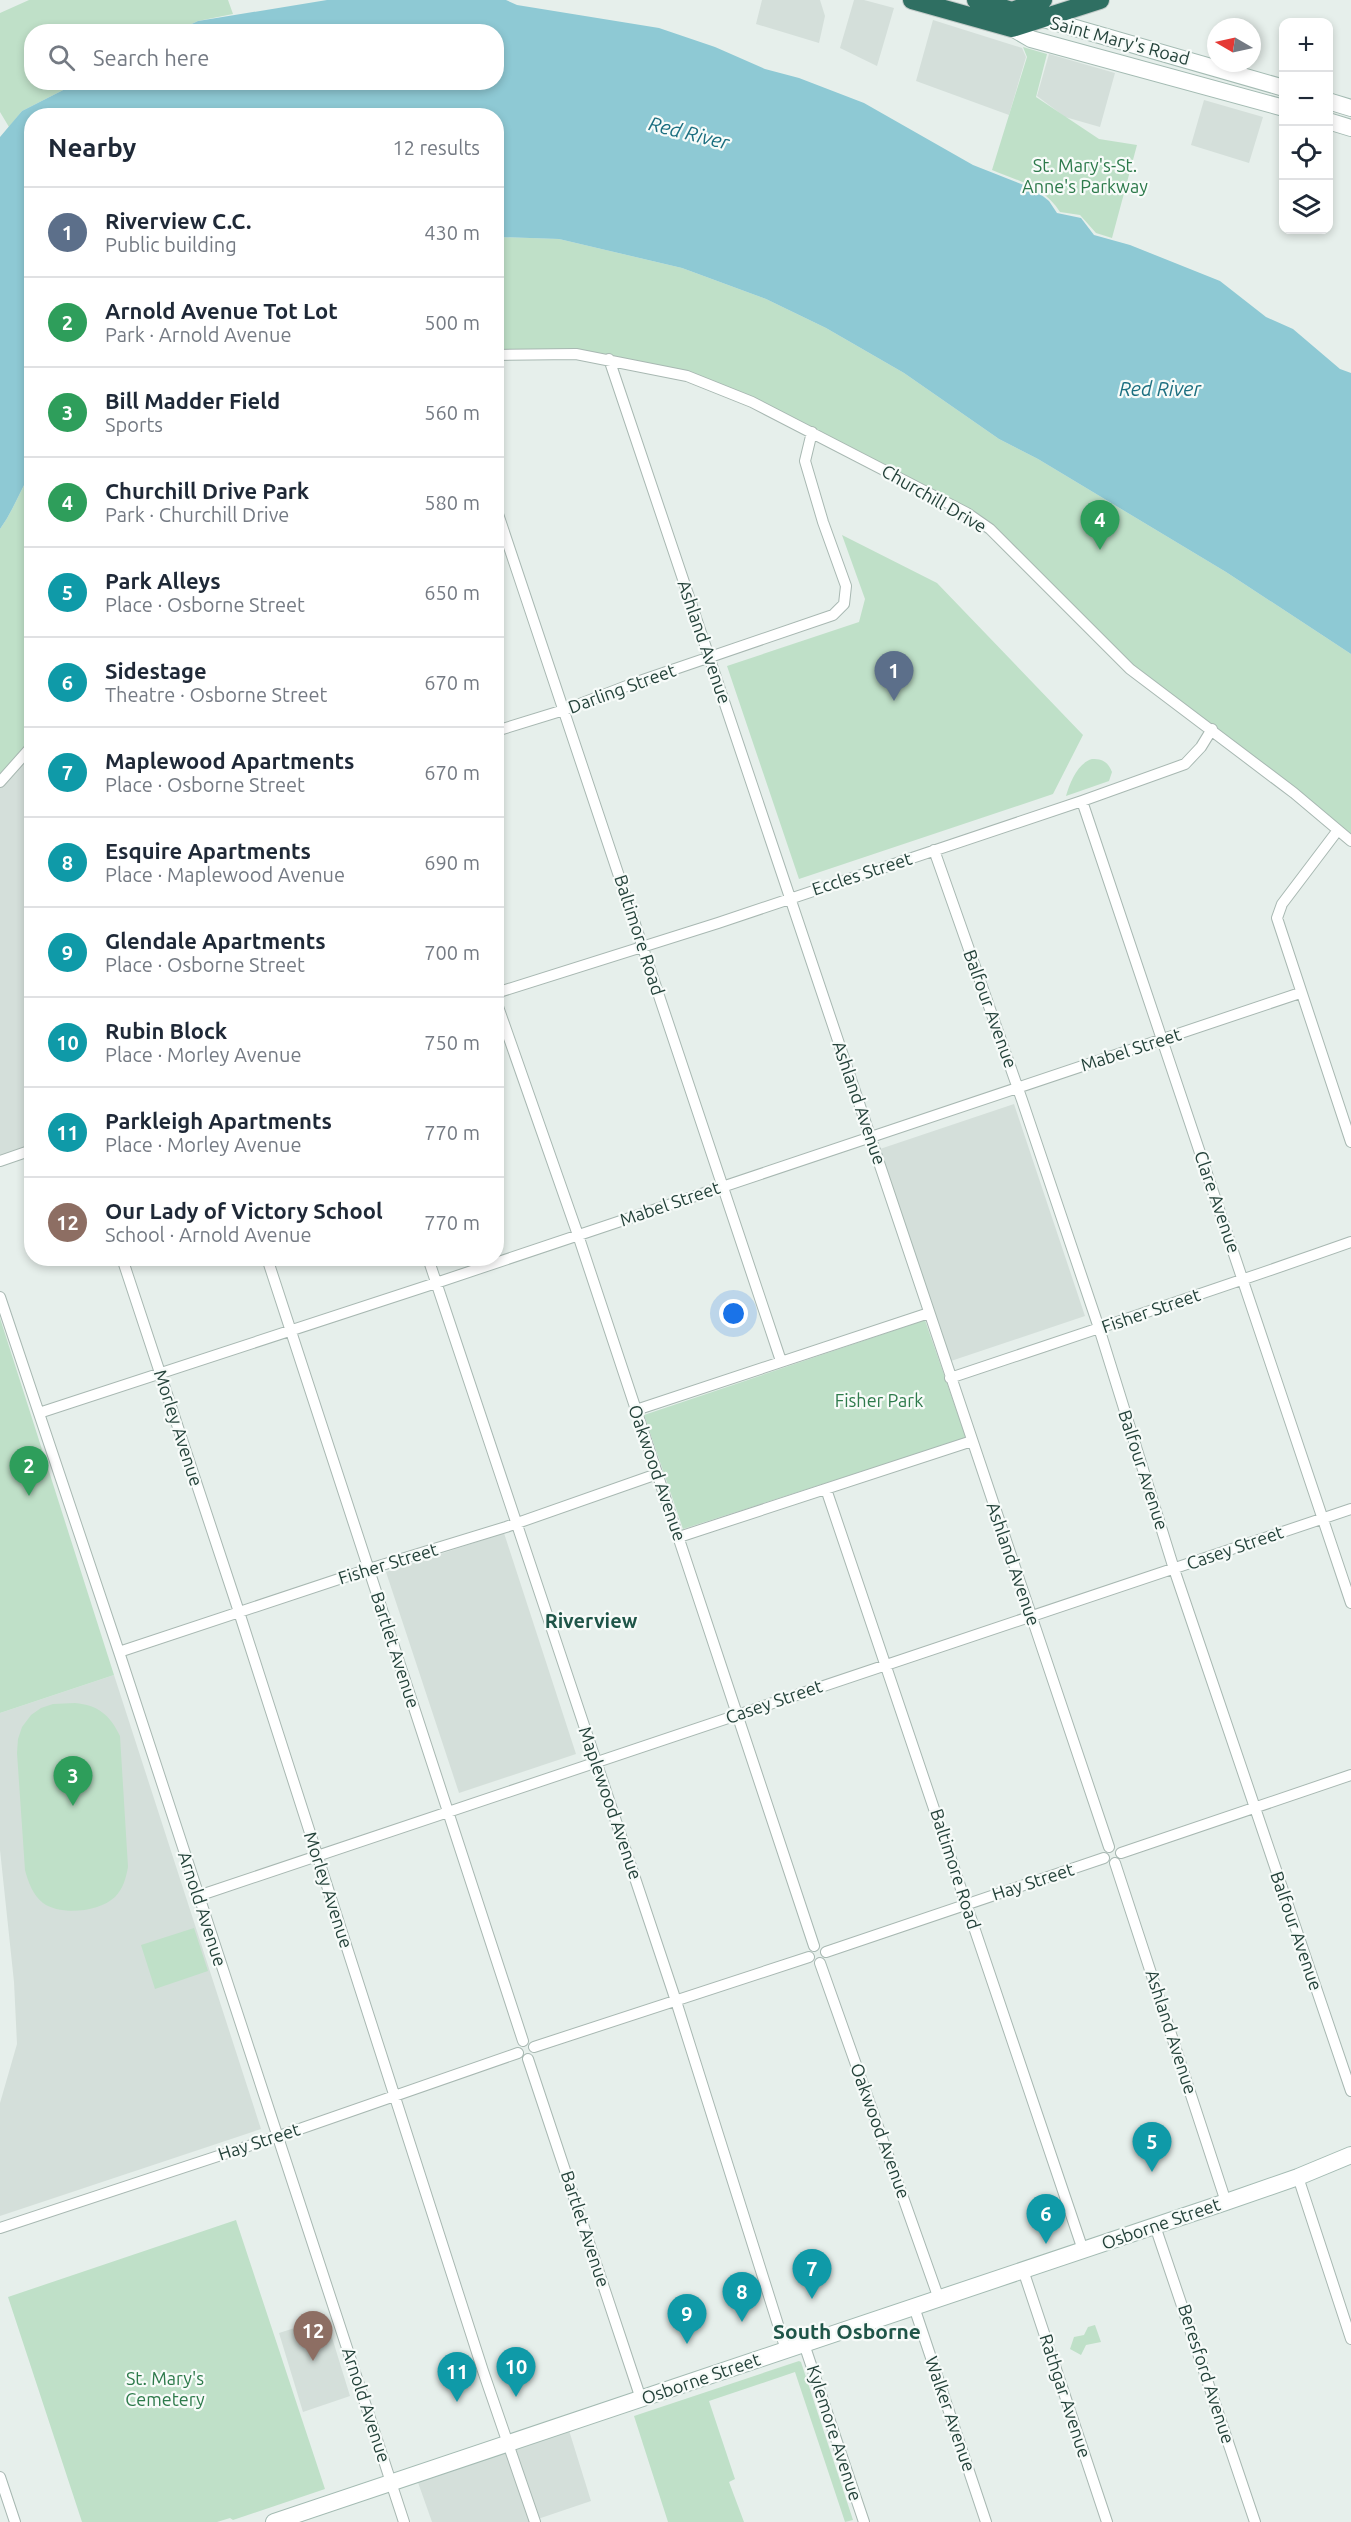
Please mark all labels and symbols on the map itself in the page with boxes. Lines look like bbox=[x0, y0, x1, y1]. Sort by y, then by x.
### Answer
street label: Saint Mary's Road bbox=[1049, 12, 1192, 68]
north arrow bbox=[1207, 18, 1261, 72]
water label: Red River bbox=[646, 111, 733, 154]
park label: St. Mary's-St. Anne's Parkway bbox=[1022, 155, 1148, 196]
water label: Red River bbox=[1119, 377, 1202, 400]
street label: Churchill Drive bbox=[879, 460, 990, 536]
pin: 4 bbox=[1080, 500, 1120, 550]
street label: Ashland Avenue bbox=[674, 577, 735, 706]
pin: 1 bbox=[874, 652, 914, 701]
street label: Darling Street bbox=[565, 659, 678, 717]
street label: Eccles Street bbox=[809, 848, 914, 899]
street label: Baltimore Road bbox=[611, 872, 669, 997]
street label: Balfour Avenue bbox=[960, 947, 1022, 1071]
street label: Mabel Street bbox=[1078, 1023, 1183, 1075]
street label: Ashland Avenue bbox=[829, 1038, 890, 1167]
street label: Clare Avenue bbox=[1191, 1148, 1245, 1255]
street label: Mabel Street bbox=[617, 1177, 722, 1230]
street label: Fisher Street bbox=[1099, 1284, 1203, 1336]
your location bbox=[719, 1299, 748, 1328]
street label: Morley Avenue bbox=[151, 1367, 207, 1488]
park label: Fisher Park bbox=[835, 1390, 923, 1410]
street label: Oakwood Avenue bbox=[625, 1402, 691, 1543]
street label: Balfour Avenue bbox=[1115, 1407, 1173, 1532]
pin: 2 bbox=[9, 1446, 48, 1496]
street label: Ashland Avenue bbox=[983, 1499, 1044, 1628]
street label: Casey Street bbox=[1184, 1521, 1286, 1573]
street label: Fisher Street bbox=[335, 1538, 440, 1588]
street label: Bartlet Avenue bbox=[368, 1589, 424, 1710]
district label: Riverview bbox=[545, 1609, 638, 1632]
street label: Casey Street bbox=[723, 1675, 825, 1727]
street label: Maplewood Avenue bbox=[575, 1724, 647, 1882]
pin: 3 bbox=[54, 1756, 92, 1806]
street label: Baltimore Road bbox=[927, 1806, 985, 1931]
street label: Morley Avenue bbox=[301, 1829, 357, 1950]
street label: Arnold Avenue bbox=[175, 1849, 231, 1969]
street label: Hay Street bbox=[989, 1858, 1076, 1904]
street label: Balfour Avenue bbox=[1267, 1868, 1327, 1993]
street label: Ashland Avenue bbox=[1142, 1967, 1201, 2096]
street label: Oakwood Avenue bbox=[847, 2060, 915, 2201]
street label: Hay Street bbox=[215, 2118, 302, 2164]
pin: 5 bbox=[1132, 2122, 1172, 2172]
street label: Bartlet Avenue bbox=[558, 2168, 614, 2289]
street label: Osborne Street bbox=[1099, 2193, 1223, 2253]
pin: 6 bbox=[1026, 2194, 1066, 2244]
pin: 7 bbox=[792, 2250, 832, 2299]
pin: 8 bbox=[722, 2272, 762, 2322]
pin: 9 bbox=[668, 2294, 706, 2344]
street label: Beresford Avenue bbox=[1175, 2301, 1239, 2446]
pin: 12 bbox=[294, 2312, 332, 2361]
district label: South Osborne bbox=[773, 2319, 921, 2343]
street label: Rathgar Avenue bbox=[1037, 2331, 1095, 2460]
street label: Arnold Avenue bbox=[339, 2345, 395, 2465]
pin: 10 bbox=[496, 2348, 536, 2397]
street label: Osborne Street bbox=[639, 2348, 763, 2408]
pin: 11 bbox=[438, 2352, 476, 2402]
street label: Walker Avenue bbox=[922, 2353, 980, 2474]
street label: Kylemore Avenue bbox=[804, 2362, 866, 2503]
park label: St. Mary's Cemetery bbox=[125, 2368, 205, 2409]

